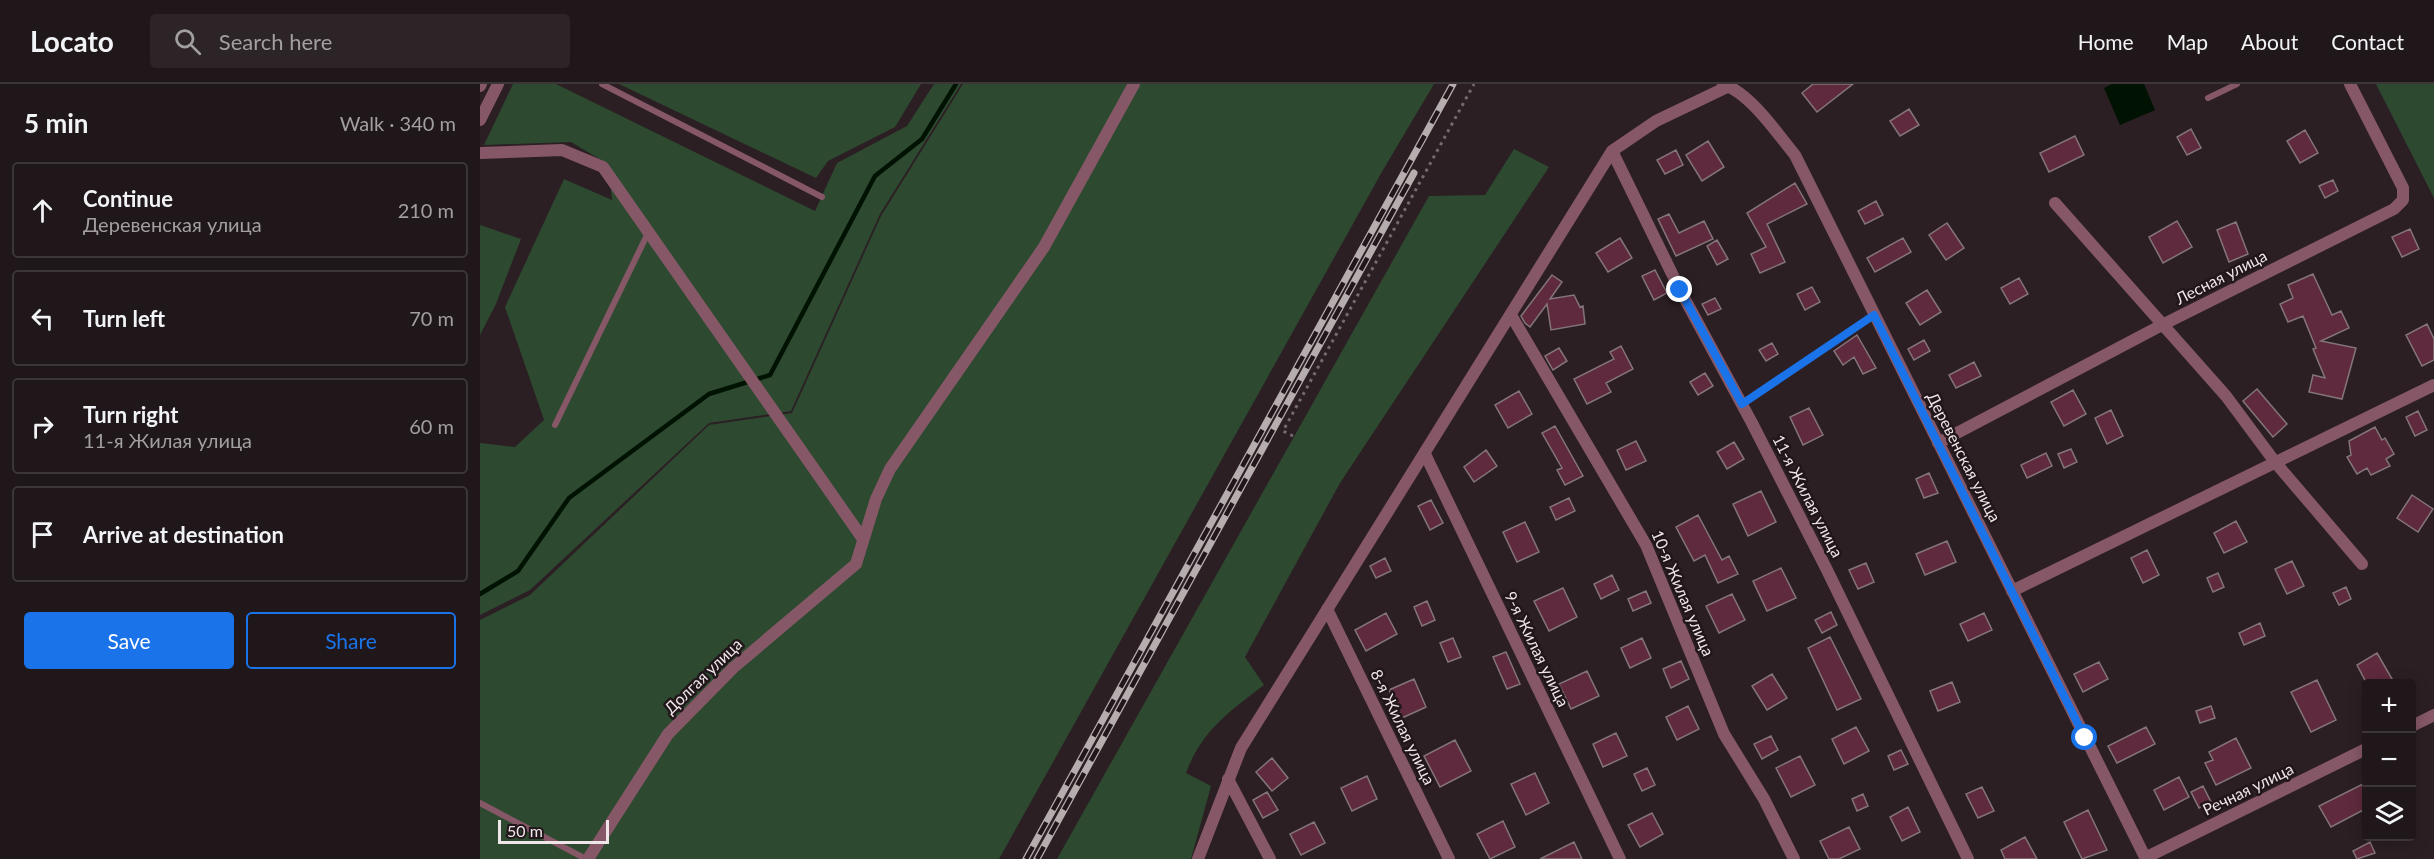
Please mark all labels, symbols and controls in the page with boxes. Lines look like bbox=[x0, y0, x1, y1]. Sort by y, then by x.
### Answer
search box bbox=[150, 14, 570, 68]
text: Locato bbox=[30, 24, 114, 58]
icon: search bbox=[171, 25, 204, 58]
text: Search here bbox=[219, 28, 332, 55]
text: Home bbox=[2078, 29, 2134, 54]
text: Map bbox=[2167, 29, 2208, 54]
text: About bbox=[2241, 29, 2298, 54]
text: Contact bbox=[2331, 29, 2404, 54]
text: 5 min bbox=[24, 107, 88, 139]
text: Walk · 340 m bbox=[340, 111, 456, 135]
text: Continue bbox=[83, 185, 173, 212]
icon: ahead bbox=[26, 194, 59, 227]
text: 210 m bbox=[398, 198, 454, 222]
text: Деревенская улица bbox=[83, 212, 262, 236]
street label: Лесная улица bbox=[2171, 245, 2270, 308]
route end bbox=[1666, 276, 1692, 302]
icon: left bbox=[26, 302, 59, 335]
text: Turn left bbox=[83, 305, 165, 332]
text: 70 m bbox=[409, 306, 454, 330]
street label: Деревенская улица bbox=[1924, 389, 2005, 525]
text: Turn right bbox=[83, 401, 178, 428]
icon: right bbox=[26, 410, 59, 443]
text: 60 m bbox=[409, 414, 454, 438]
text: 11-я Жилая улица bbox=[83, 428, 252, 452]
street label: 11-я Жилая улица bbox=[1769, 431, 1848, 560]
icon: arrive bbox=[26, 518, 59, 551]
text: Arrive at destination bbox=[83, 521, 284, 548]
street label: 10-я Жилая улица bbox=[1648, 527, 1719, 659]
street label: 9-я Жилая улица bbox=[1501, 588, 1574, 710]
button: Save bbox=[24, 612, 234, 669]
button: Share bbox=[246, 612, 456, 669]
street label: Долгая улица bbox=[660, 634, 745, 717]
street label: 8-я Жилая улица bbox=[1367, 666, 1440, 788]
map controls bbox=[2362, 679, 2416, 841]
button: + bbox=[2362, 679, 2416, 733]
route start bbox=[2071, 724, 2097, 750]
button: − bbox=[2362, 733, 2416, 787]
street label: Речная улица bbox=[2199, 758, 2296, 819]
button: layers bbox=[2362, 787, 2416, 841]
scale bar bbox=[498, 817, 609, 844]
text: 50 m bbox=[507, 821, 543, 840]

